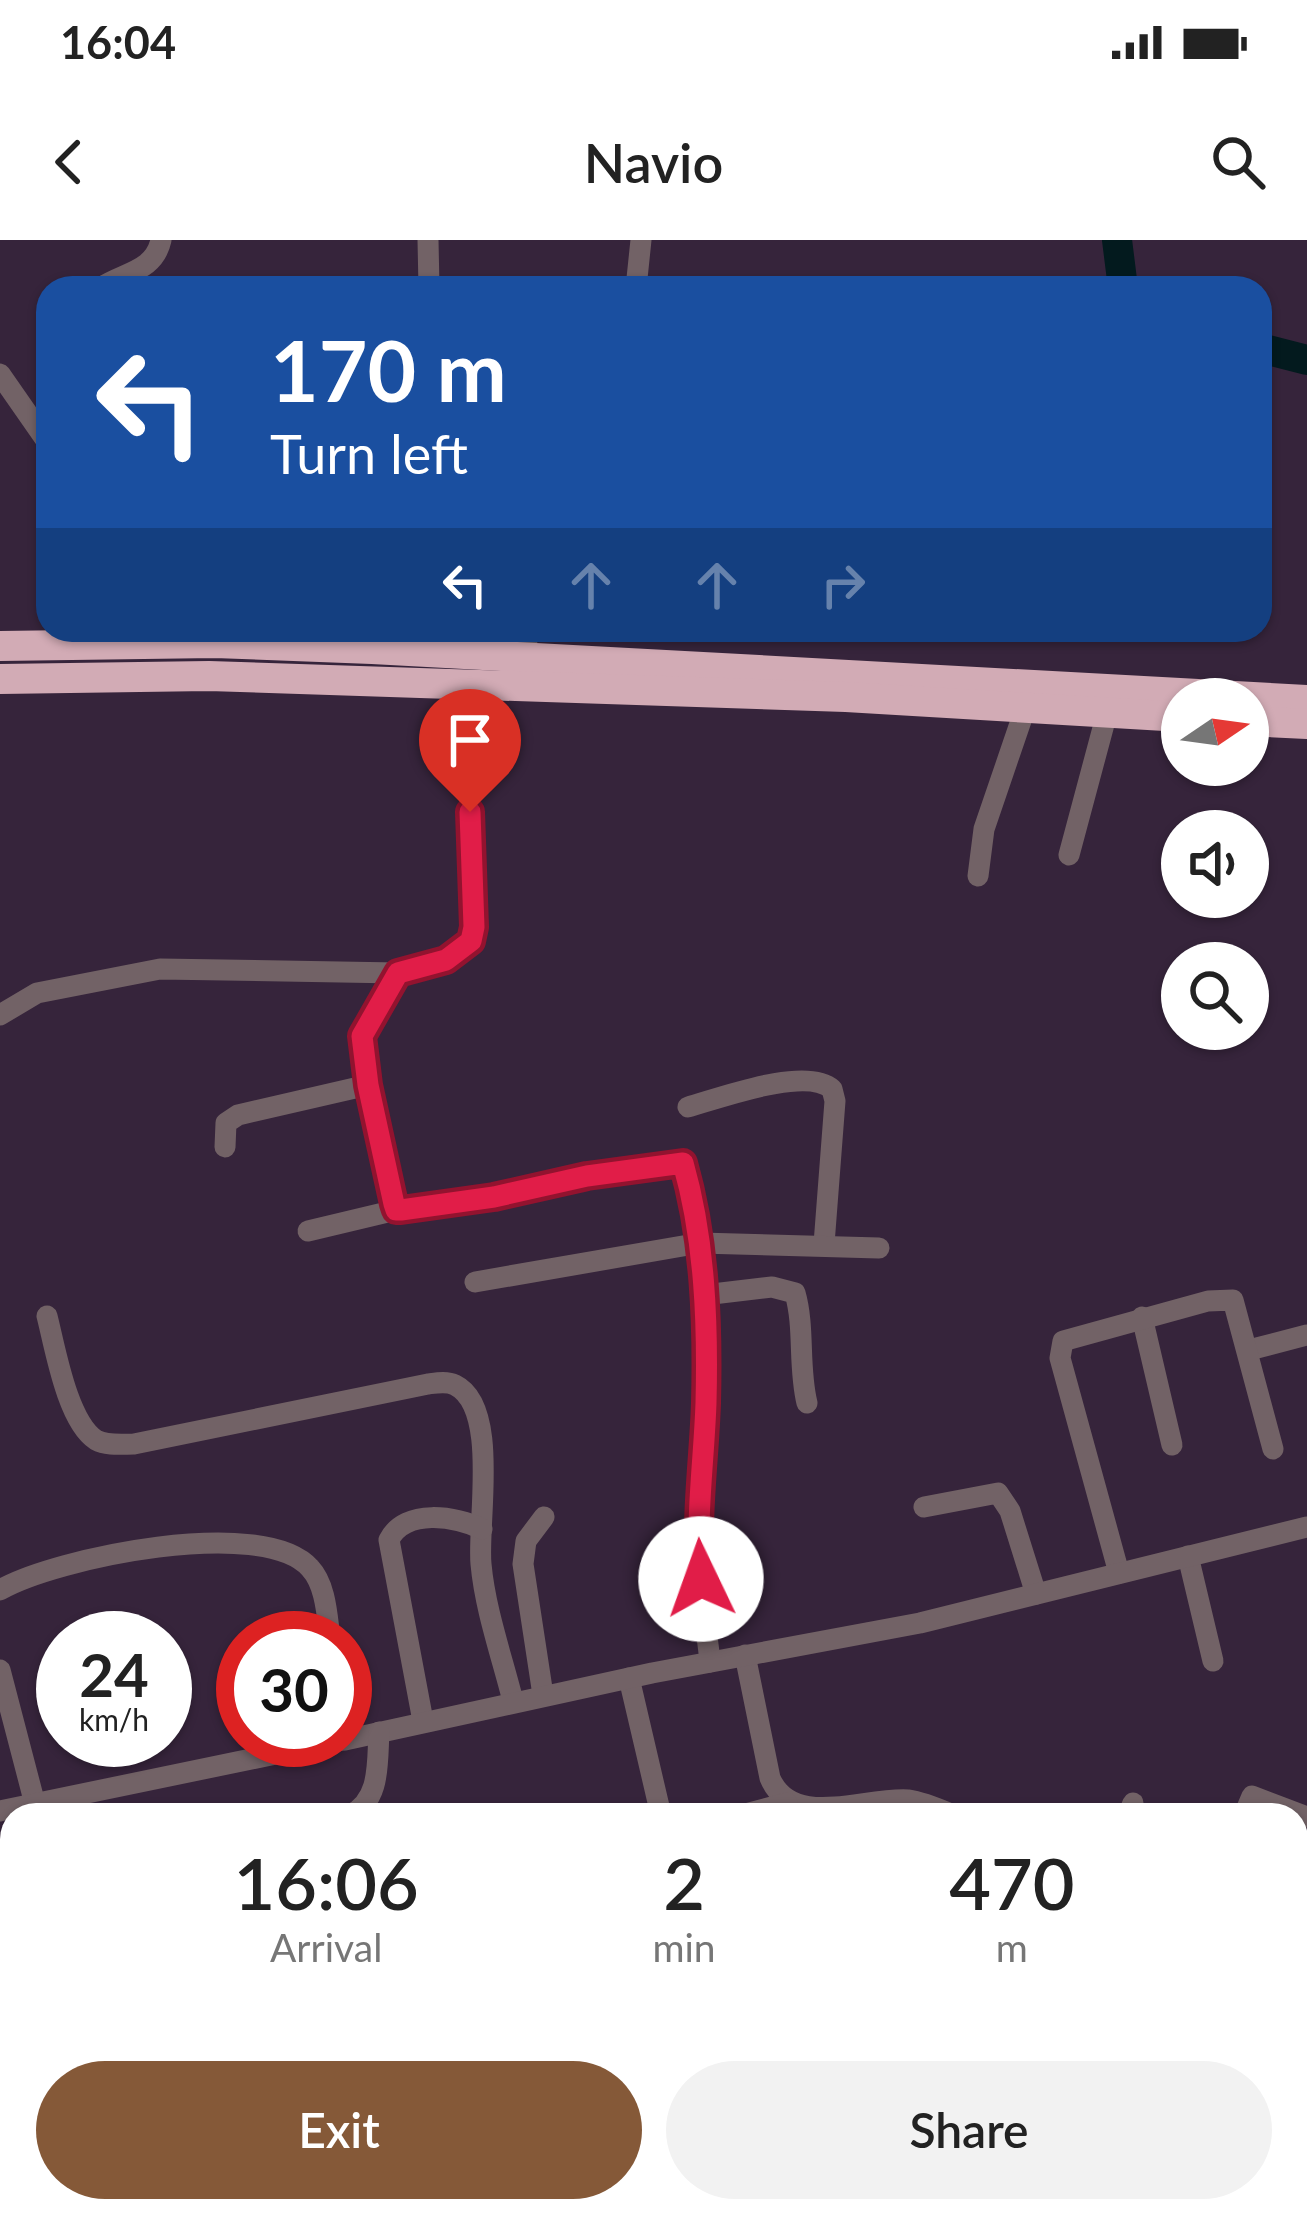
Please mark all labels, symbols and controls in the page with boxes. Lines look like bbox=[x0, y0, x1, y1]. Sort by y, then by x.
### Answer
text: 16:04 bbox=[60, 15, 176, 69]
icon: back bbox=[36, 129, 102, 195]
icon: search bbox=[1205, 129, 1271, 195]
text: Navio bbox=[584, 130, 723, 195]
text: 170 m bbox=[270, 319, 507, 420]
icon: left bbox=[72, 324, 228, 480]
text: Turn left bbox=[270, 421, 468, 486]
icon: left bbox=[432, 552, 498, 618]
icon: ahead bbox=[558, 552, 624, 618]
icon: ahead bbox=[684, 552, 750, 618]
icon: right bbox=[810, 552, 876, 618]
north arrow bbox=[1161, 678, 1269, 786]
map controls bbox=[1161, 678, 1269, 1050]
pin bbox=[419, 689, 521, 812]
icon: arrive bbox=[437, 707, 503, 773]
button: sound bbox=[1161, 810, 1269, 918]
button: search bbox=[1161, 942, 1269, 1050]
position arrow bbox=[638, 1516, 764, 1642]
speed limit sign: 30 bbox=[216, 1611, 372, 1767]
text: 24 bbox=[79, 1638, 149, 1710]
text: km/h bbox=[79, 1701, 149, 1737]
text: 16:06 bbox=[234, 1839, 419, 1925]
text: 2 bbox=[663, 1839, 705, 1925]
text: 470 bbox=[949, 1839, 1074, 1925]
text: Arrival bbox=[270, 1924, 382, 1970]
text: min bbox=[652, 1924, 716, 1970]
text: m bbox=[996, 1924, 1028, 1970]
button: Exit bbox=[36, 2061, 642, 2199]
button: Share bbox=[666, 2061, 1272, 2199]

